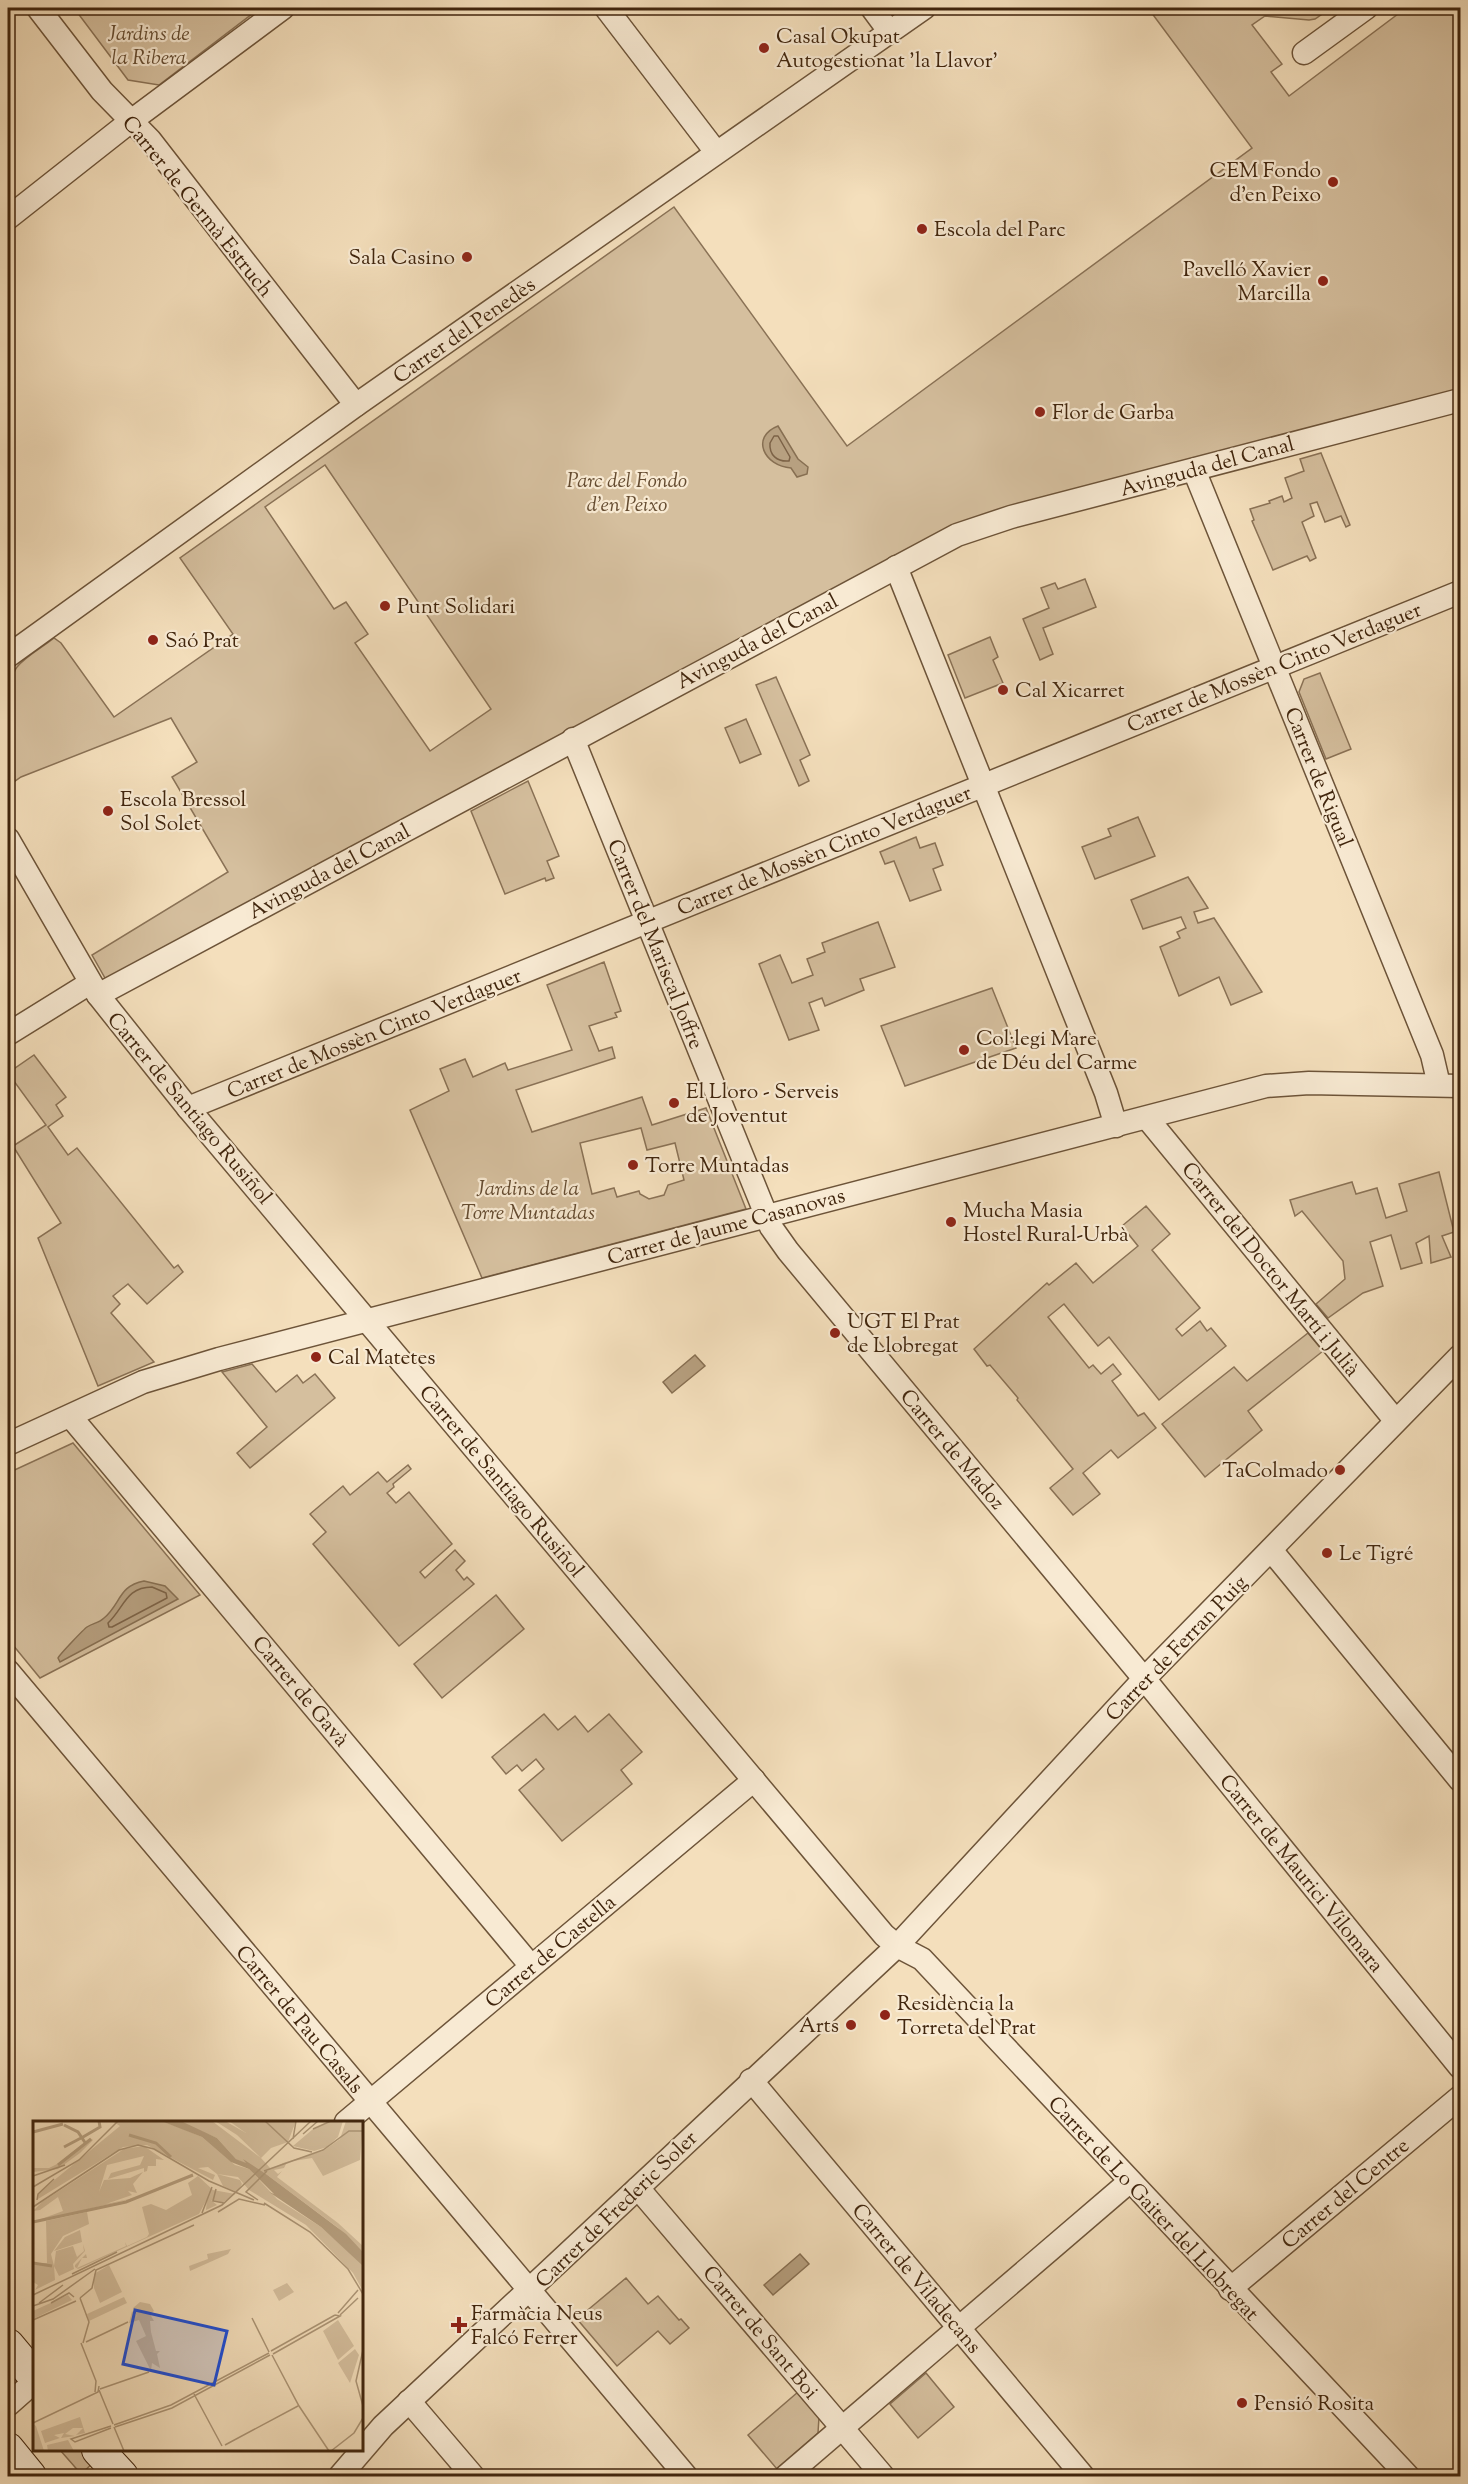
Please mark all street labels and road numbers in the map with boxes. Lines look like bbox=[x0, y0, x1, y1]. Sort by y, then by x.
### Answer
street label: Carrer de Germà Estruch bbox=[114, 110, 279, 305]
street label: Carrer del Penedès bbox=[388, 271, 543, 392]
street label: Avinguda del Canal bbox=[1117, 430, 1298, 506]
street label: Avinguda del Canal bbox=[672, 587, 844, 698]
street label: Carrer de Mossèn Cinto Verdaguer bbox=[1123, 596, 1427, 742]
street label: Carrer de Rigual bbox=[1275, 703, 1359, 852]
street label: Carrer de Mossèn Cinto Verdaguer bbox=[673, 779, 977, 925]
street label: Avinguda del Canal bbox=[244, 817, 416, 928]
street label: Carrer del Mariscal Joffre bbox=[598, 835, 710, 1054]
street label: Carrer de Mossèn Cinto Verdaguer bbox=[223, 962, 527, 1108]
street label: Carrer de Santiago Rusiñol bbox=[99, 1007, 278, 1212]
street label: Carrer del Doctor Martí i Julià bbox=[1173, 1157, 1366, 1384]
street label: Carrer de Jaume Casanovas bbox=[604, 1182, 849, 1274]
street label: Carrer de Santiago Rusiñol bbox=[411, 1380, 590, 1585]
street label: Carrer de Madoz bbox=[892, 1383, 1011, 1517]
street label: Carrer de Ferran Puig bbox=[1100, 1570, 1255, 1729]
street label: Carrer de Gavà bbox=[244, 1630, 355, 1755]
street label: Carrer de Maurici Vilomara bbox=[1211, 1769, 1390, 1980]
street label: Carrer de Castella bbox=[479, 1889, 623, 2016]
street label: Carrer de Pau Casals bbox=[227, 1940, 370, 2101]
street label: Carrer de Lo Gaiter del Llobregat bbox=[1040, 2090, 1265, 2328]
street label: Carrer de Frederic Soler bbox=[530, 2125, 705, 2296]
street label: Carrer del Centre bbox=[1276, 2132, 1417, 2257]
street label: Carrer de Viladecans bbox=[844, 2198, 987, 2361]
street label: Carrer de Sant Boi bbox=[694, 2260, 825, 2407]

